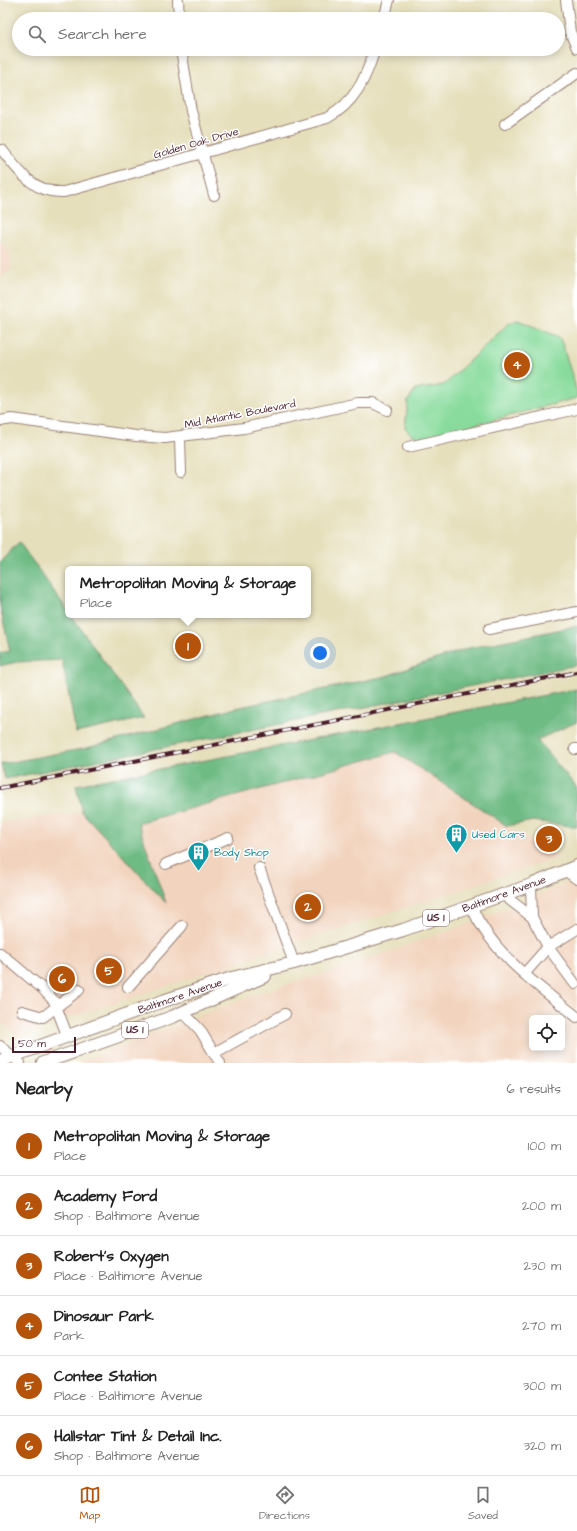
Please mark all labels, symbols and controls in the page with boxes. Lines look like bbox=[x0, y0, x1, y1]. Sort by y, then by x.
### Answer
search box bbox=[12, 12, 565, 56]
icon: search bbox=[26, 23, 48, 45]
text: Search here bbox=[58, 24, 147, 45]
street label: Golden Oak Drive bbox=[152, 124, 240, 162]
pin: 4 bbox=[504, 350, 530, 380]
street label: Mid Atlantic Boulevard bbox=[183, 396, 297, 432]
popup bbox=[65, 566, 311, 618]
text: Metropolitan Moving & Storage bbox=[80, 573, 296, 594]
text: Place bbox=[80, 594, 112, 612]
pin: 1 bbox=[175, 631, 201, 661]
your location bbox=[310, 643, 330, 663]
building icon: Used Cars bbox=[444, 821, 470, 854]
pin: 3 bbox=[536, 824, 562, 854]
place label: Used Cars bbox=[472, 827, 525, 842]
building icon: Body Shop bbox=[185, 839, 211, 872]
place label: Body Shop bbox=[214, 845, 269, 861]
street label: Baltimore Avenue bbox=[460, 872, 548, 916]
pin: 2 bbox=[295, 892, 321, 922]
road number: US 1 bbox=[423, 910, 449, 926]
pin: 5 bbox=[96, 956, 122, 986]
pin: 6 bbox=[49, 964, 75, 994]
street label: Baltimore Avenue bbox=[136, 975, 224, 1017]
map controls bbox=[529, 1015, 565, 1051]
button: locate bbox=[529, 1015, 565, 1051]
road number: US 1 bbox=[122, 1022, 148, 1038]
scale bar bbox=[12, 1035, 76, 1054]
text: 50 m bbox=[18, 1036, 46, 1051]
text: Nearby bbox=[16, 1077, 73, 1101]
text: 6 results bbox=[506, 1080, 561, 1098]
text: Metropolitan Moving & Storage bbox=[54, 1126, 270, 1147]
text: 1 bbox=[28, 1137, 30, 1155]
text: 100 m bbox=[528, 1137, 561, 1155]
text: Place bbox=[54, 1147, 86, 1165]
text: Academy Ford bbox=[54, 1186, 157, 1207]
text: 2 bbox=[25, 1197, 33, 1215]
text: 200 m bbox=[522, 1197, 561, 1215]
text: Shop · Baltimore Avenue bbox=[54, 1207, 200, 1225]
text: Robert's Oxygen bbox=[54, 1246, 169, 1267]
text: 3 bbox=[26, 1257, 32, 1275]
text: 230 m bbox=[523, 1257, 561, 1275]
text: Place · Baltimore Avenue bbox=[54, 1267, 203, 1285]
text: Dinosaur Park bbox=[54, 1306, 154, 1327]
text: 4 bbox=[25, 1317, 33, 1335]
text: 270 m bbox=[522, 1317, 561, 1335]
text: Park bbox=[54, 1327, 84, 1345]
text: Contee Station bbox=[54, 1366, 156, 1387]
text: 5 bbox=[24, 1377, 34, 1395]
text: 300 m bbox=[523, 1377, 561, 1395]
text: Place · Baltimore Avenue bbox=[54, 1387, 203, 1405]
text: Hallstar Tint & Detail Inc. bbox=[54, 1426, 222, 1447]
text: 6 bbox=[25, 1437, 33, 1455]
text: 320 m bbox=[523, 1437, 561, 1455]
text: Shop · Baltimore Avenue bbox=[54, 1447, 200, 1465]
tab: Map bbox=[79, 1484, 101, 1523]
tab: Directions bbox=[259, 1484, 310, 1523]
tab: Saved bbox=[468, 1484, 498, 1523]

